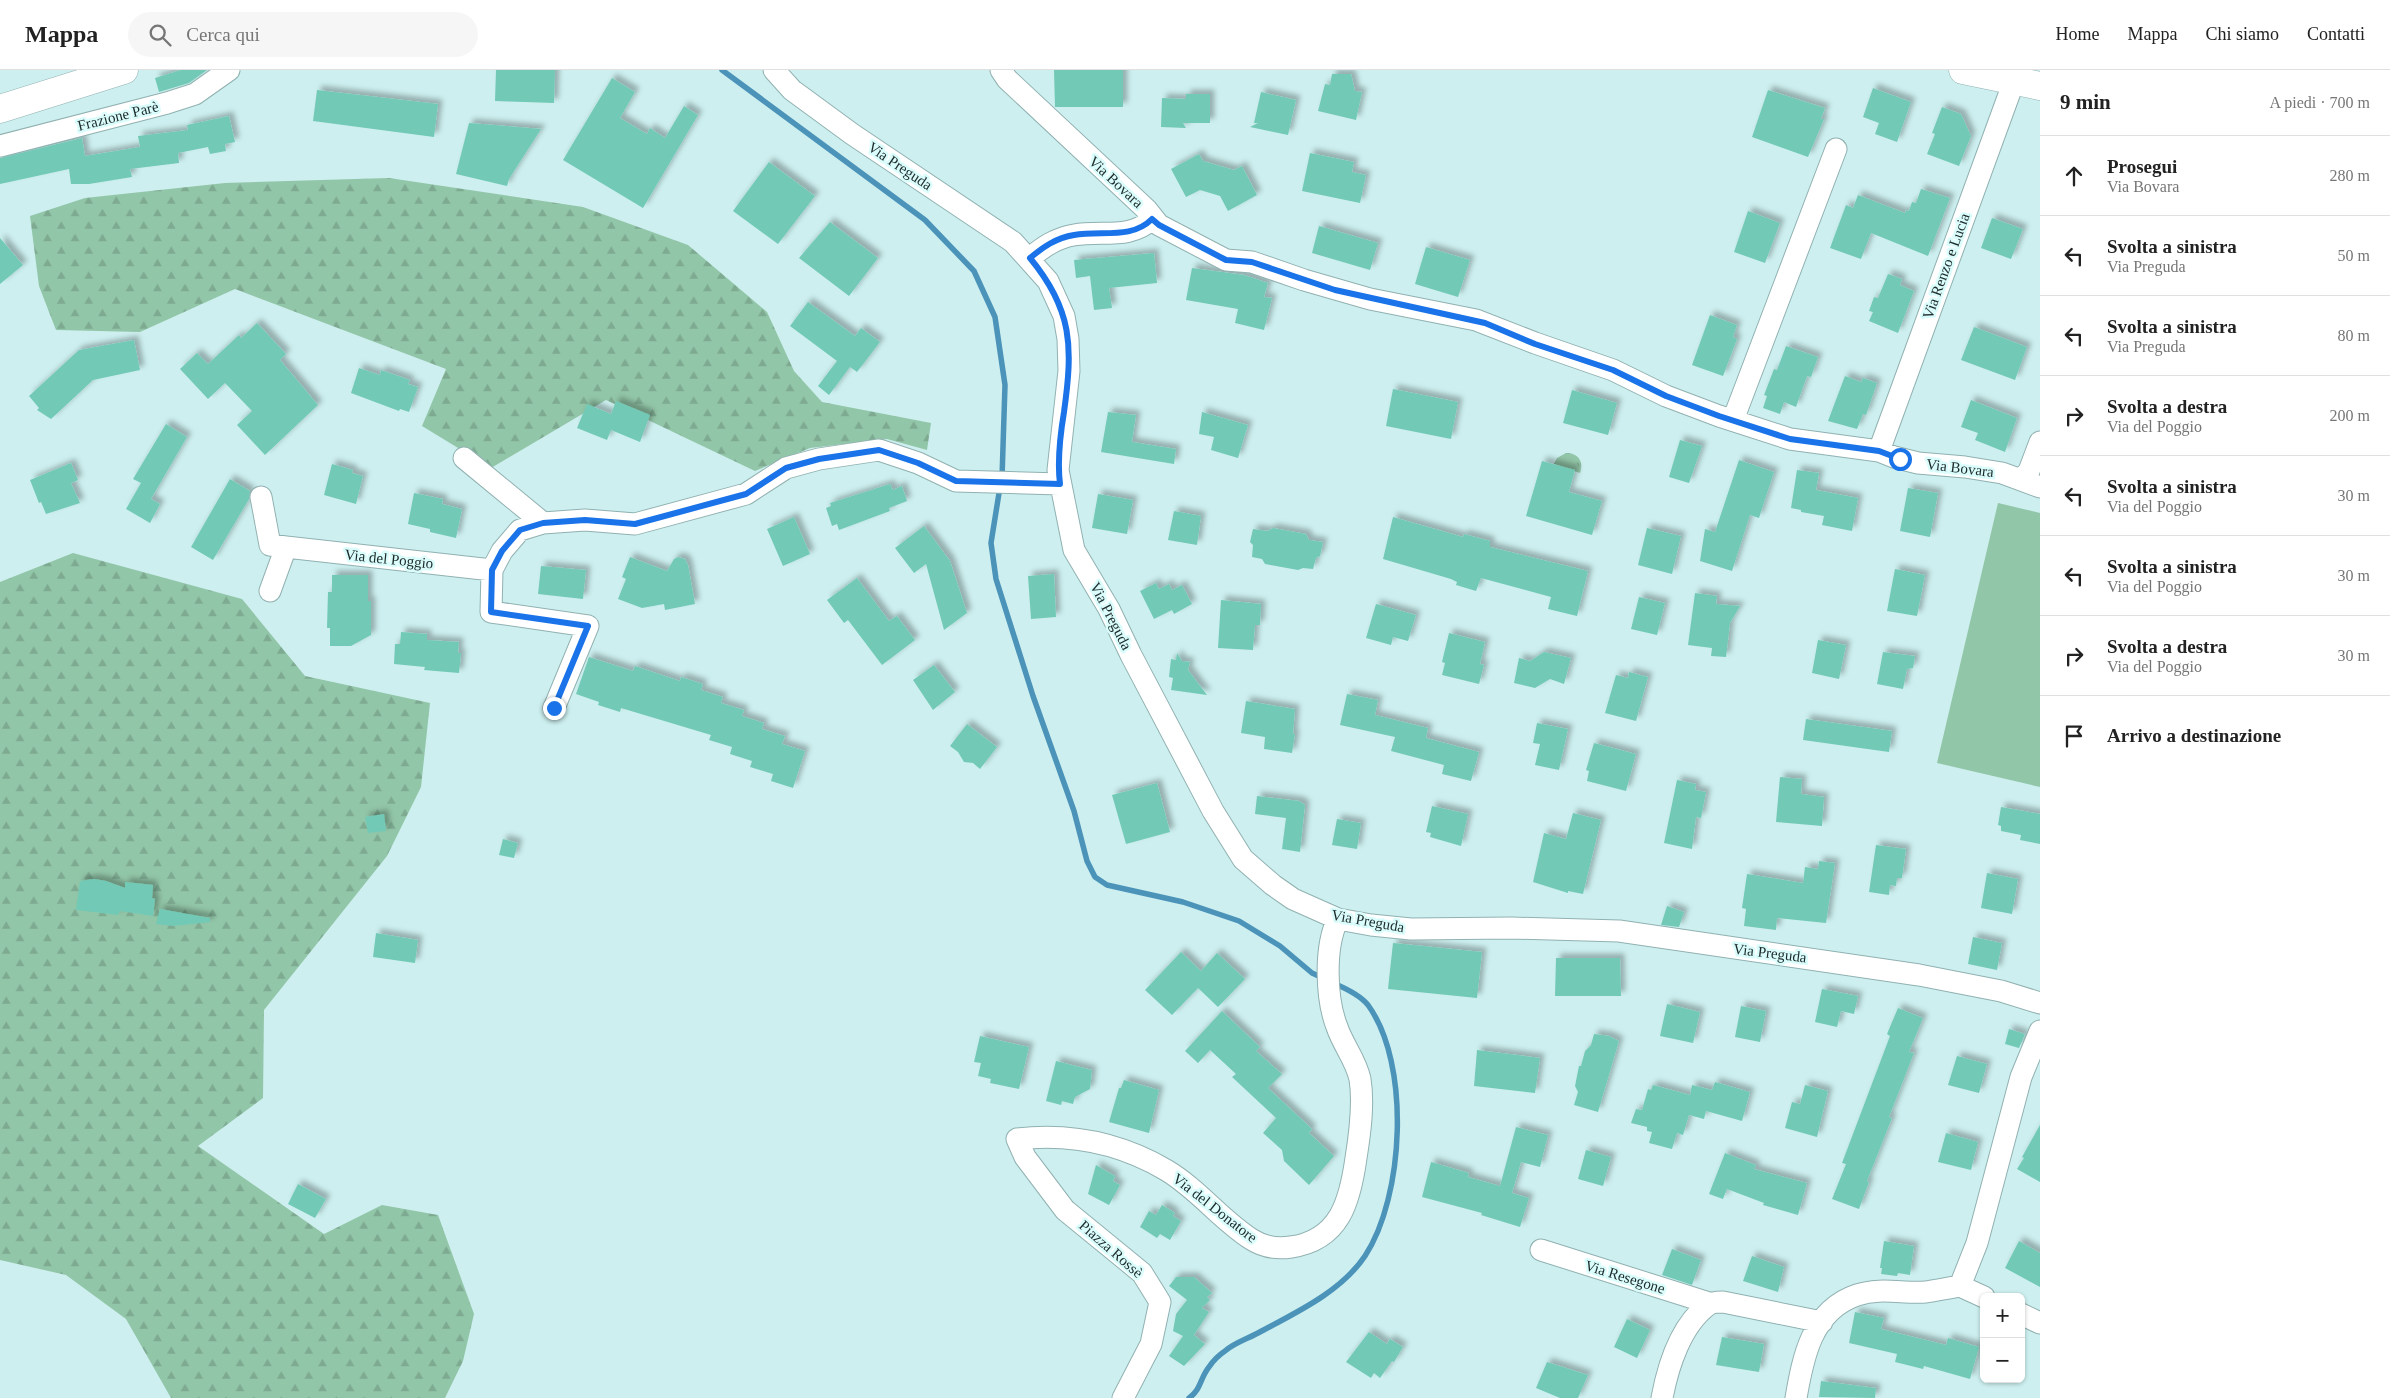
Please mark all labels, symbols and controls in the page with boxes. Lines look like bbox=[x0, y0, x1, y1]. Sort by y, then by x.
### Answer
search box bbox=[128, 12, 478, 57]
text: Mappa bbox=[25, 21, 98, 47]
icon: search bbox=[146, 21, 174, 49]
text: Cerca qui bbox=[186, 24, 260, 45]
text: Home bbox=[2056, 24, 2100, 44]
text: Mappa bbox=[2128, 24, 2177, 44]
text: Chi siamo bbox=[2205, 24, 2279, 44]
text: Contatti bbox=[2307, 24, 2365, 44]
text: 9 min bbox=[2060, 90, 2111, 114]
text: A piedi · 700 m bbox=[2270, 94, 2370, 111]
street label: Frazione Parè bbox=[76, 98, 160, 134]
street label: Via Preguda bbox=[865, 139, 935, 193]
street label: Via Bovara bbox=[1086, 153, 1147, 211]
text: Prosegui bbox=[2107, 156, 2177, 177]
icon: ahead bbox=[2060, 162, 2088, 190]
text: 280 m bbox=[2330, 167, 2370, 184]
text: Via Bovara bbox=[2107, 178, 2179, 195]
street label: Via Renzo e Lucia bbox=[1919, 211, 1973, 321]
text: Svolta a sinistra bbox=[2107, 236, 2237, 257]
icon: left bbox=[2060, 242, 2088, 270]
text: 50 m bbox=[2338, 247, 2370, 264]
text: Via Preguda bbox=[2107, 258, 2186, 275]
text: Svolta a sinistra bbox=[2107, 316, 2237, 337]
icon: left bbox=[2060, 322, 2088, 350]
text: 80 m bbox=[2338, 327, 2370, 344]
text: Via Preguda bbox=[2107, 338, 2186, 355]
text: Svolta a destra bbox=[2107, 396, 2227, 417]
icon: right bbox=[2060, 402, 2088, 430]
text: 200 m bbox=[2330, 407, 2370, 424]
text: Via del Poggio bbox=[2107, 418, 2202, 435]
route start bbox=[1889, 448, 1912, 471]
street label: Via Bovara bbox=[1925, 456, 1995, 480]
text: Svolta a sinistra bbox=[2107, 476, 2237, 497]
icon: left bbox=[2060, 482, 2088, 510]
text: 30 m bbox=[2338, 487, 2370, 504]
text: Via del Poggio bbox=[2107, 498, 2202, 515]
street label: Via del Poggio bbox=[344, 546, 434, 572]
text: Svolta a sinistra bbox=[2107, 556, 2237, 577]
icon: left bbox=[2060, 562, 2088, 590]
text: 30 m bbox=[2338, 567, 2370, 584]
text: Via del Poggio bbox=[2107, 578, 2202, 595]
street label: Via Preguda bbox=[1087, 580, 1135, 653]
text: Svolta a destra bbox=[2107, 636, 2227, 657]
icon: right bbox=[2060, 642, 2088, 670]
text: 30 m bbox=[2338, 647, 2370, 664]
text: Via del Poggio bbox=[2107, 658, 2202, 675]
route end bbox=[543, 697, 566, 720]
icon: arrive bbox=[2060, 722, 2088, 750]
text: Arrivo a destinazione bbox=[2107, 725, 2281, 746]
street label: Via Preguda bbox=[1330, 907, 1406, 935]
street label: Via Preguda bbox=[1732, 941, 1808, 965]
street label: Via del Donatore bbox=[1170, 1170, 1261, 1246]
street label: Piazza Rossè bbox=[1076, 1217, 1146, 1281]
street label: Via Resegone bbox=[1583, 1257, 1667, 1297]
map controls bbox=[1980, 1293, 2025, 1383]
button: + bbox=[1980, 1293, 2025, 1338]
button: − bbox=[1980, 1338, 2025, 1383]

